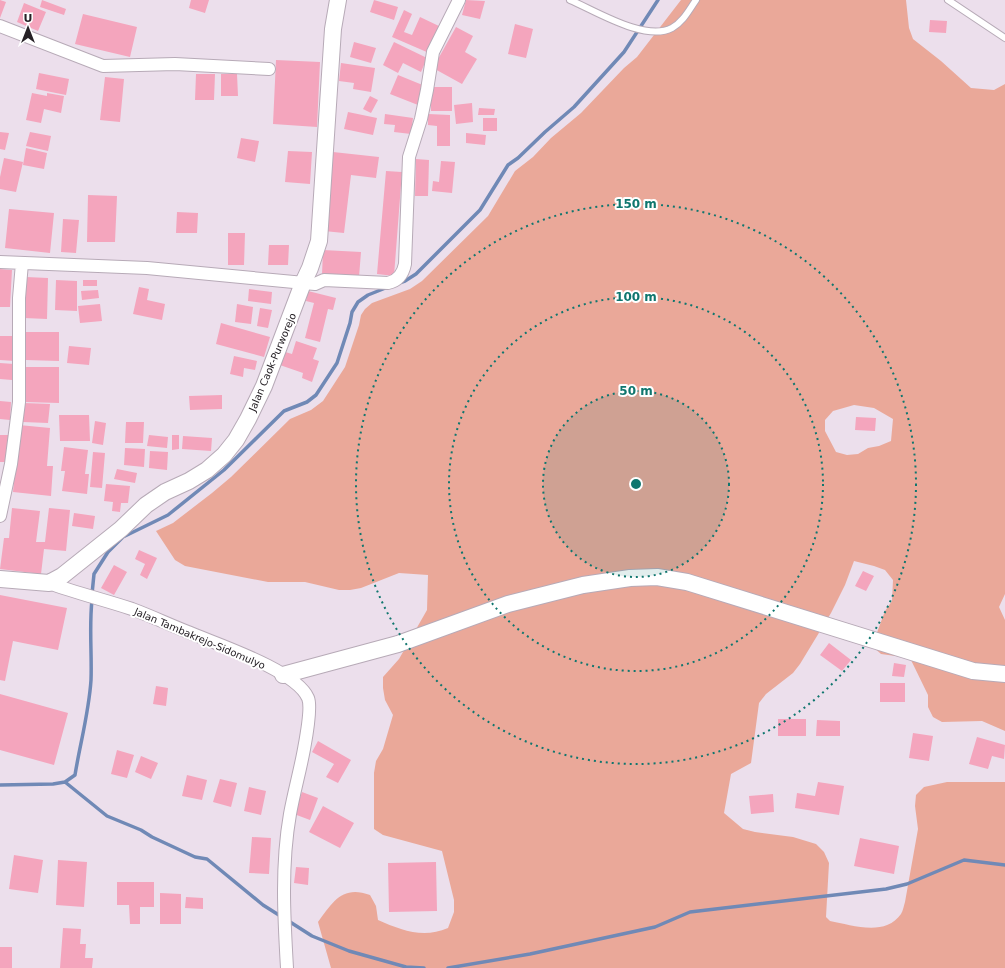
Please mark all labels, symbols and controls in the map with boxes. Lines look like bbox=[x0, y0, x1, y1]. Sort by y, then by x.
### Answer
north arrow bbox=[8, 8, 48, 48]
text: U bbox=[24, 12, 32, 25]
text: 150 m bbox=[615, 197, 657, 211]
text: 100 m bbox=[615, 290, 657, 304]
street label: Jalan Caok-Purworejo bbox=[246, 311, 298, 414]
text: 50 m bbox=[619, 384, 653, 398]
centre of rings bbox=[629, 477, 643, 491]
street label: Jalan Tambakrejo-Sidomulyo bbox=[132, 605, 267, 671]

